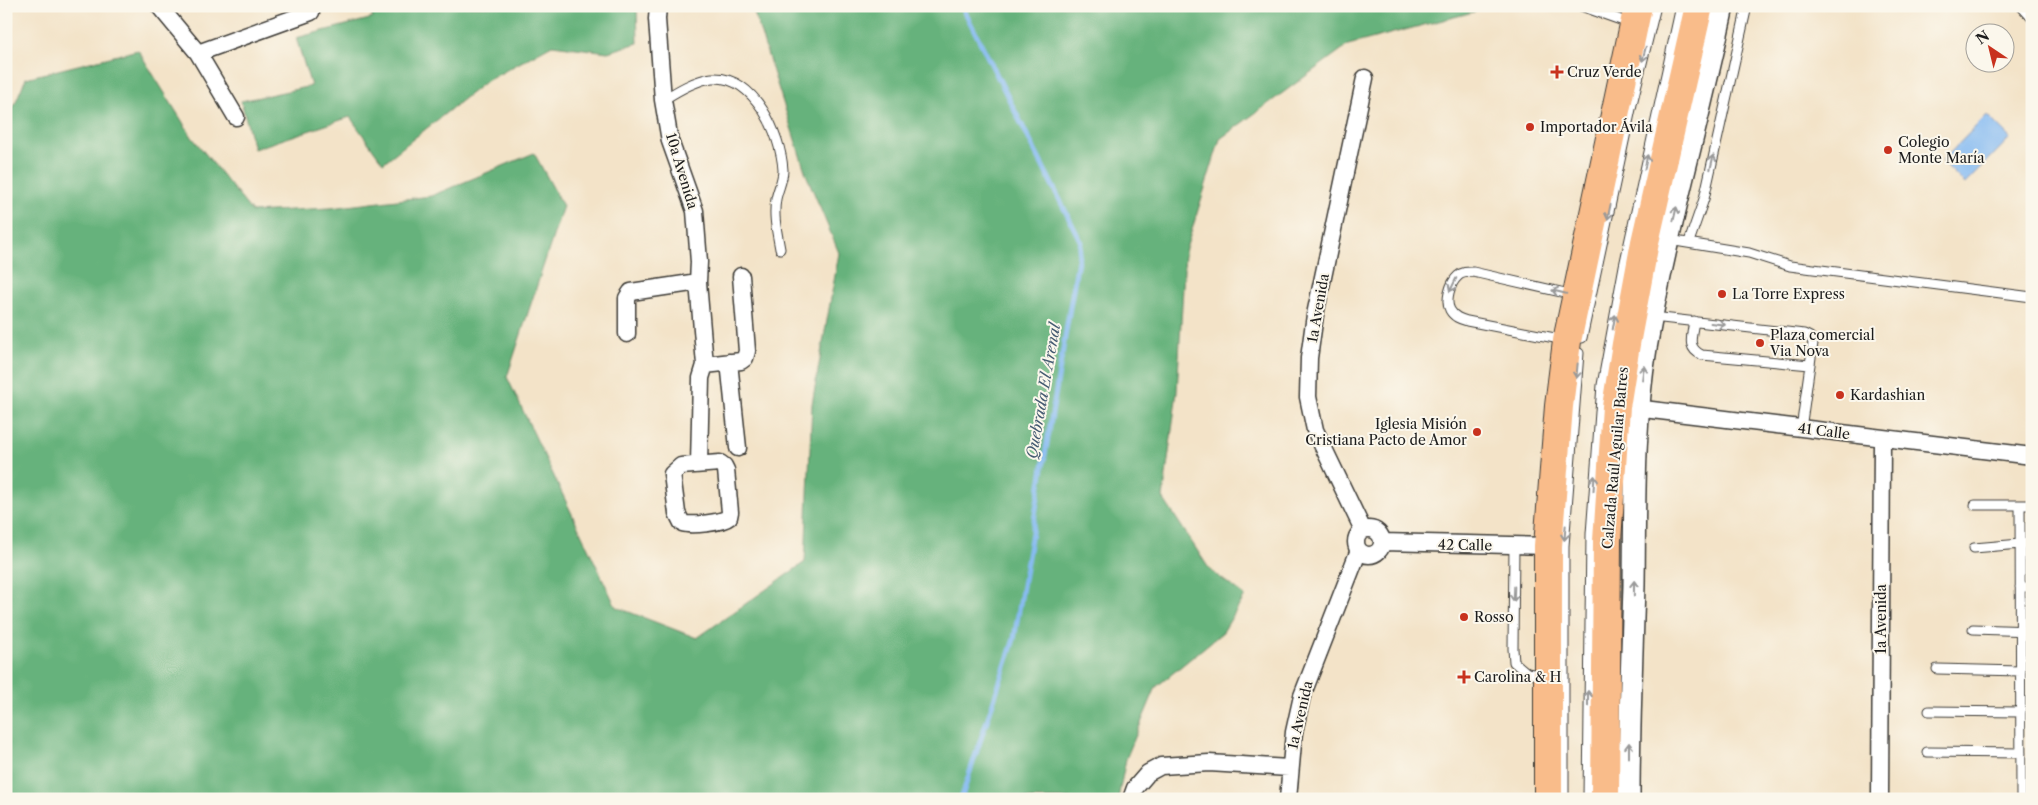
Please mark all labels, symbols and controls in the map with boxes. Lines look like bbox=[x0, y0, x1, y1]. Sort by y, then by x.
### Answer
north arrow bbox=[1966, 22, 2016, 72]
text: N bbox=[1972, 26, 1993, 48]
one-way arrow bbox=[1639, 45, 1648, 61]
place label: Cruz Verde bbox=[1567, 63, 1642, 81]
marker: Cruz Verde bbox=[1551, 66, 1563, 78]
place label: Importador Ávila bbox=[1540, 118, 1653, 136]
marker: Importador Ávila bbox=[1524, 121, 1536, 133]
street label: 10a Avenida bbox=[662, 131, 702, 212]
place label: Colegio Monte María bbox=[1898, 133, 1985, 167]
marker: Colegio Monte María bbox=[1882, 144, 1894, 156]
one-way arrow bbox=[1641, 155, 1651, 171]
one-way arrow bbox=[1708, 155, 1717, 171]
one-way arrow bbox=[1604, 204, 1613, 220]
one-way arrow bbox=[1671, 206, 1680, 222]
street label: 1a Avenida bbox=[1303, 271, 1333, 344]
one-way arrow bbox=[1448, 277, 1457, 292]
place label: La Torre Express bbox=[1732, 285, 1845, 303]
one-way arrow bbox=[1552, 287, 1568, 296]
marker: La Torre Express bbox=[1716, 288, 1728, 300]
one-way arrow bbox=[1609, 314, 1619, 330]
one-way arrow bbox=[1710, 319, 1726, 329]
water label: Quebrada El Arenal bbox=[1022, 320, 1065, 460]
place label: Plaza comercial Via Nova bbox=[1769, 326, 1875, 360]
marker: Plaza comercial Via Nova bbox=[1754, 337, 1766, 349]
one-way arrow bbox=[1573, 363, 1582, 379]
one-way arrow bbox=[1638, 365, 1648, 381]
street label: Calzada Raúl Aguilar Batres bbox=[1598, 366, 1632, 550]
place label: Kardashian bbox=[1850, 386, 1925, 404]
marker: Kardashian bbox=[1834, 389, 1846, 401]
place label: Iglesia Misión Cristiana Pacto de Amor bbox=[1305, 415, 1467, 449]
street label: 41 Calle bbox=[1797, 419, 1851, 443]
marker: Iglesia Misión Cristiana Pacto de Amor bbox=[1471, 426, 1483, 438]
one-way arrow bbox=[1590, 475, 1599, 491]
one-way arrow bbox=[1560, 525, 1569, 541]
street label: 42 Calle bbox=[1438, 536, 1492, 554]
one-way arrow bbox=[1629, 580, 1638, 596]
street label: 1a Avenida bbox=[1872, 584, 1890, 654]
one-way arrow bbox=[1509, 586, 1519, 602]
place label: Rosso bbox=[1474, 608, 1514, 626]
marker: Rosso bbox=[1458, 611, 1470, 623]
place label: Carolina & H bbox=[1474, 668, 1562, 686]
marker: Carolina & H bbox=[1458, 671, 1470, 683]
street label: 1a Avenida bbox=[1283, 678, 1317, 751]
one-way arrow bbox=[1583, 690, 1593, 706]
one-way arrow bbox=[1624, 742, 1634, 758]

